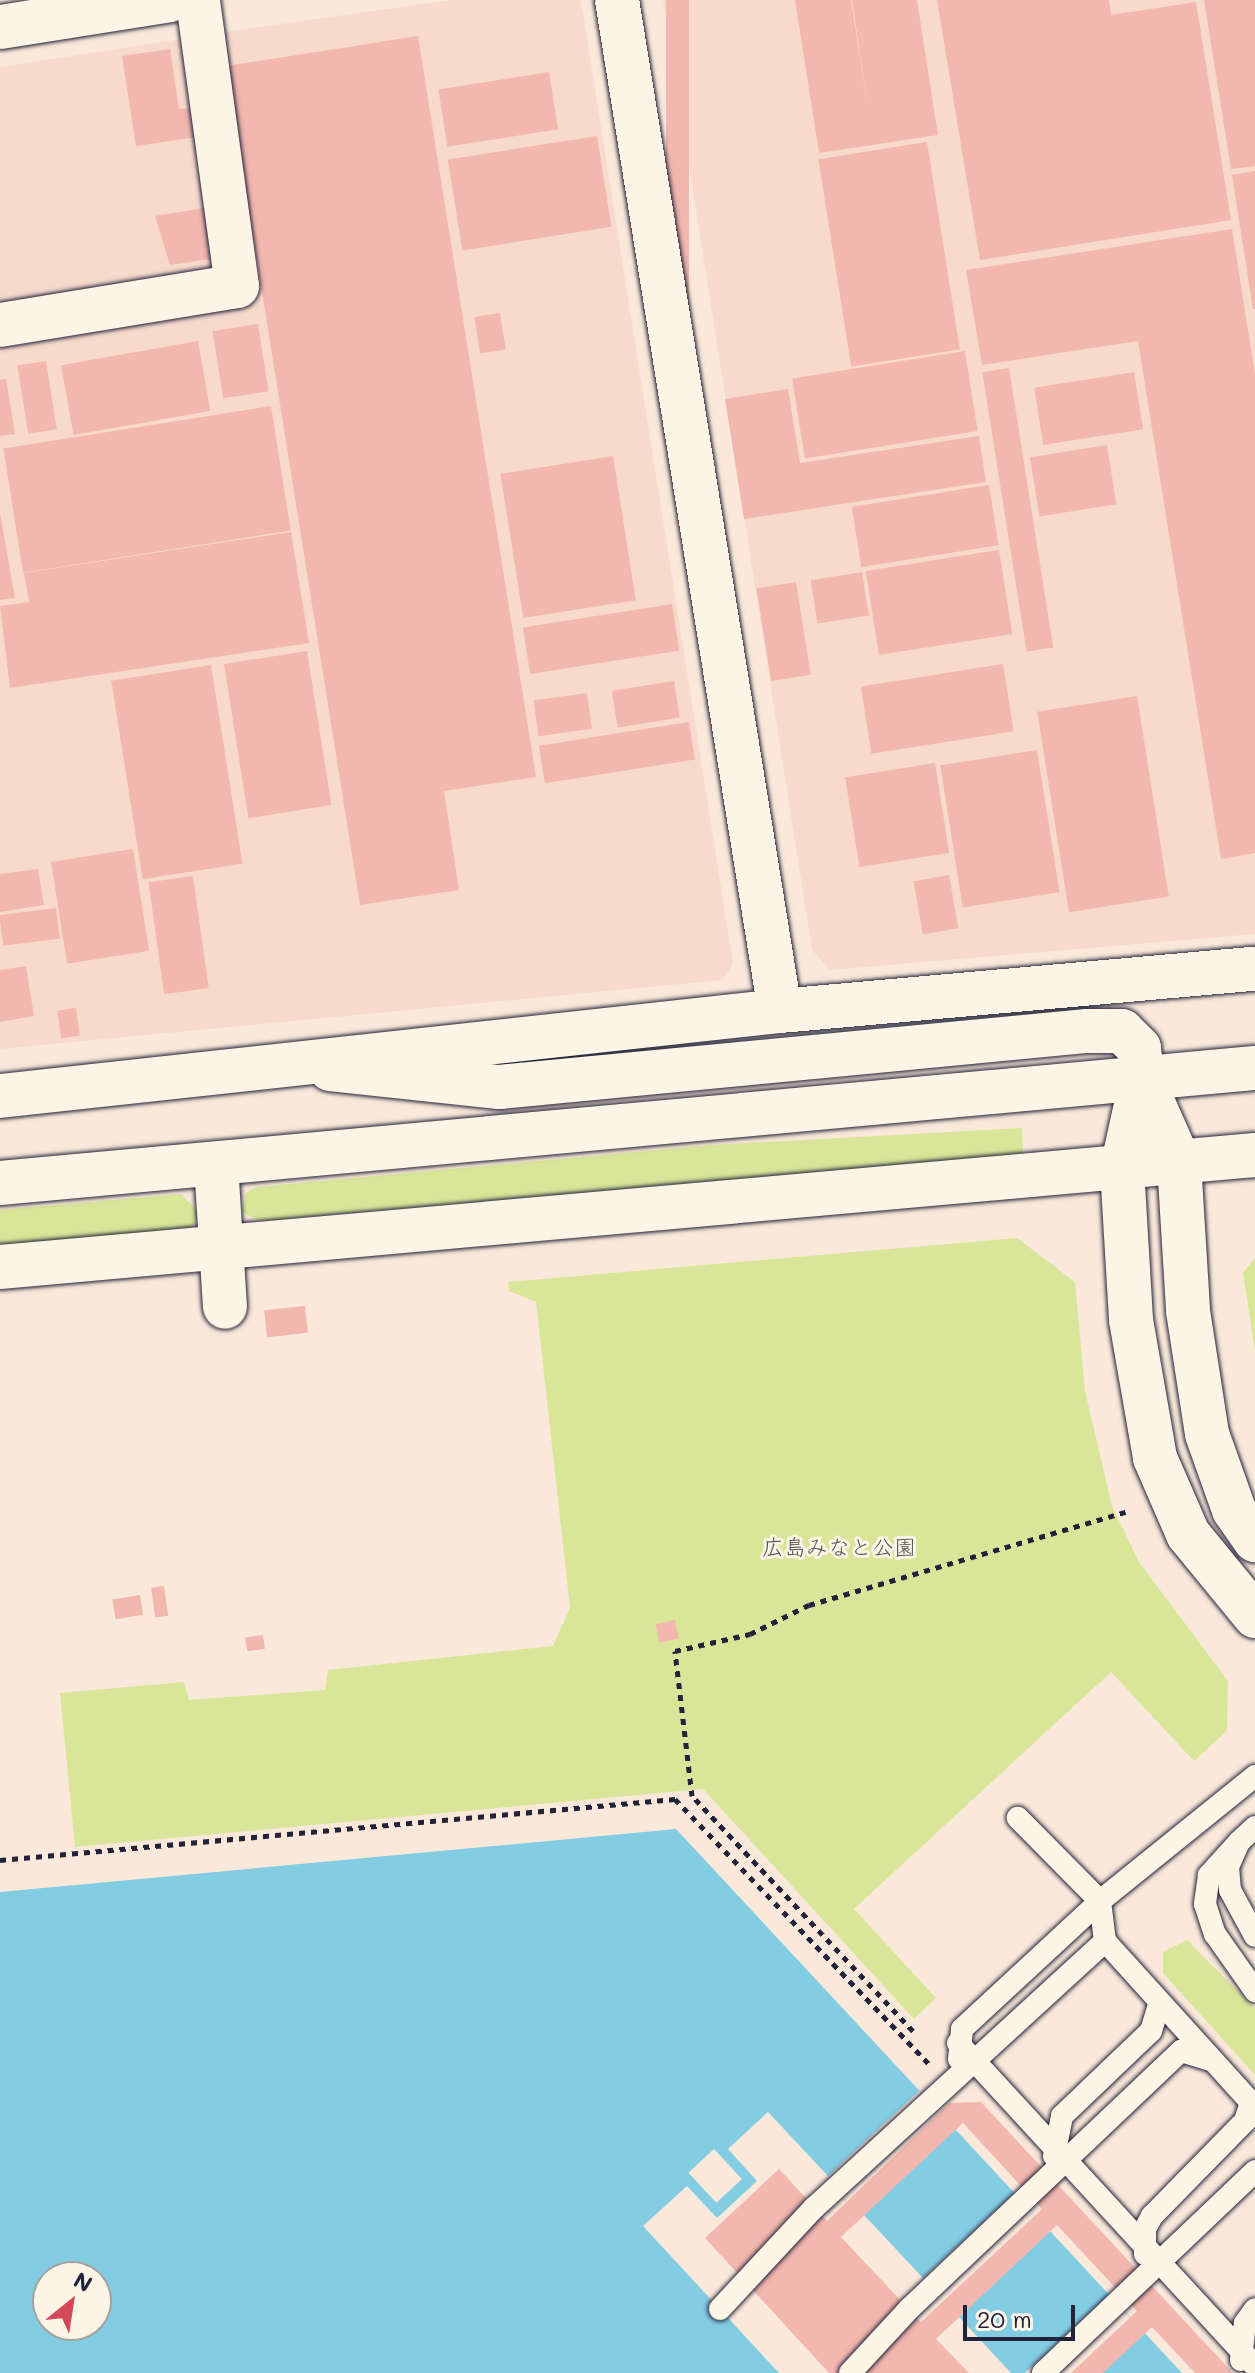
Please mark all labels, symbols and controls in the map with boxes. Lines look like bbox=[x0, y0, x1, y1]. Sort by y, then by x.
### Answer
park label: 広島みなと公園 bbox=[762, 1534, 916, 1560]
north arrow bbox=[32, 2261, 112, 2341]
text: N bbox=[69, 2265, 98, 2298]
scale bar bbox=[967, 2289, 1079, 2339]
text: 20 m bbox=[977, 2303, 1032, 2334]

